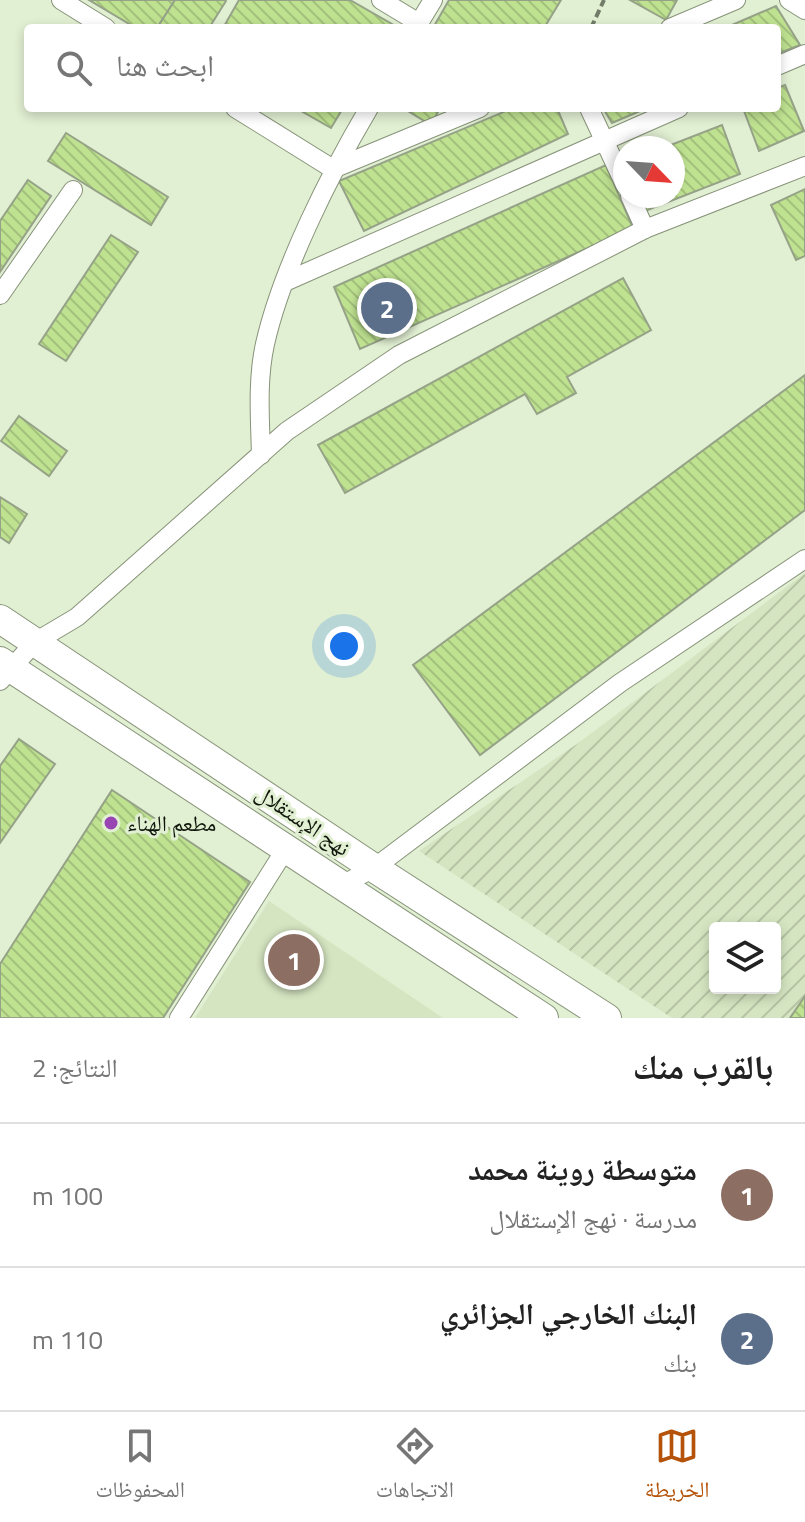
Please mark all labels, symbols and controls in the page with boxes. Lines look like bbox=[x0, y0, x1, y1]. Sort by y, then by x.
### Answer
search box bbox=[24, 24, 781, 112]
text: ابحث هنا bbox=[116, 42, 214, 88]
icon: search bbox=[52, 46, 96, 90]
north arrow bbox=[613, 136, 685, 208]
pin: 2 bbox=[361, 278, 413, 338]
your location bbox=[324, 626, 364, 666]
street label: نهج الإستقلال bbox=[249, 776, 357, 864]
place label: مطعم الهناء bbox=[127, 806, 216, 840]
marker: مطعم الهناء bbox=[102, 814, 120, 832]
map controls bbox=[709, 922, 781, 994]
button: layers bbox=[709, 922, 781, 994]
pin: 1 bbox=[268, 930, 320, 990]
text: بالقرب منك bbox=[633, 1040, 773, 1092]
text: النتائج: 2 bbox=[32, 1048, 118, 1087]
text: متوسطة روينة محمد bbox=[468, 1146, 697, 1192]
text: 100 m bbox=[32, 1176, 103, 1215]
text: 1 bbox=[740, 1176, 754, 1215]
text: مدرسة · نهج الإستقلال bbox=[489, 1199, 697, 1238]
text: البنك الخارجي الجزائري bbox=[440, 1290, 697, 1336]
text: 110 m bbox=[32, 1320, 103, 1359]
text: 2 bbox=[740, 1320, 754, 1359]
text: بنك bbox=[663, 1343, 697, 1382]
tab: المحفوظات bbox=[95, 1424, 185, 1511]
tab: الاتجاهات bbox=[376, 1424, 454, 1511]
tab: الخريطة bbox=[645, 1424, 710, 1511]

